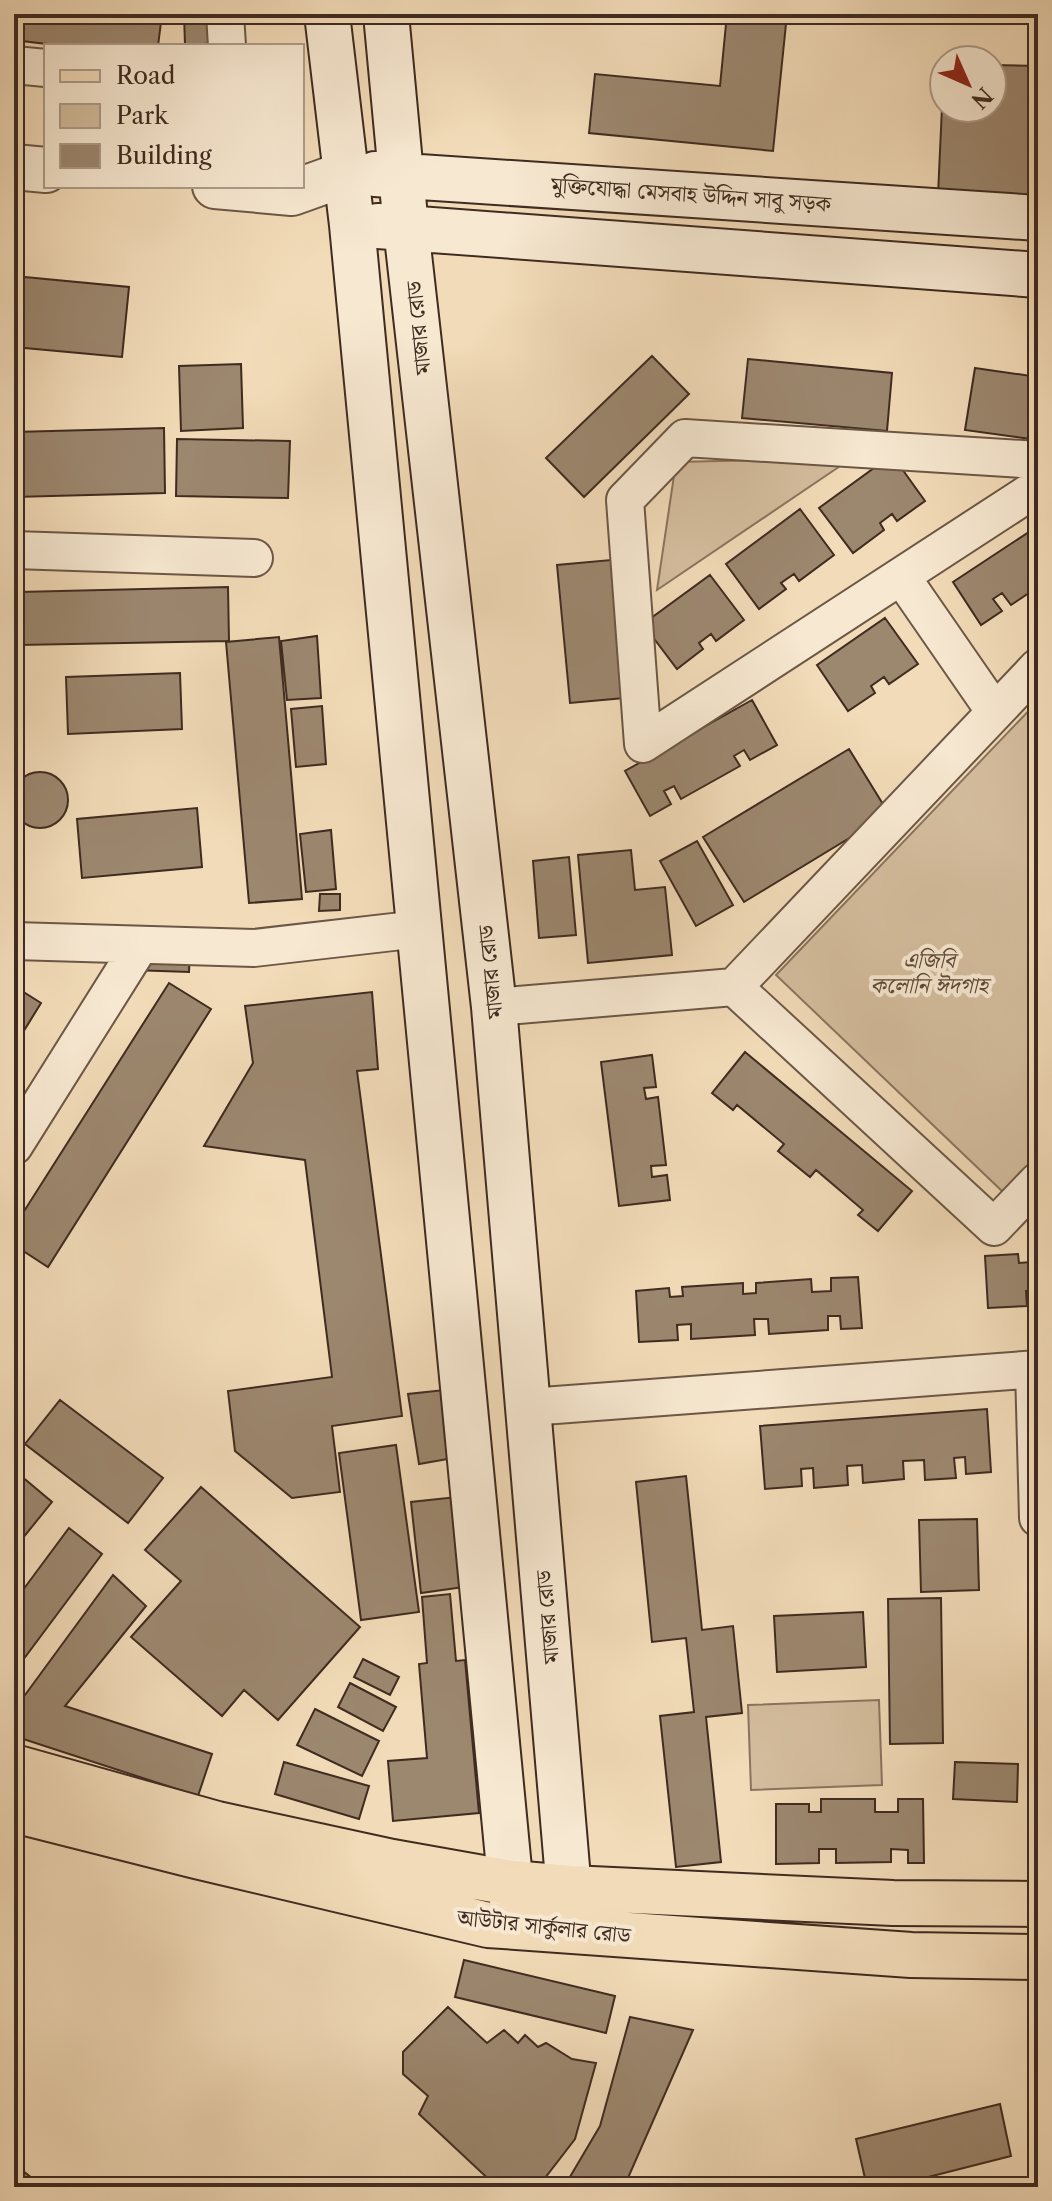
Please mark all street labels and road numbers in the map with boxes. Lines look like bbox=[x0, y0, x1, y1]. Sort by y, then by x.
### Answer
street label: মুক্তিযোদ্ধা মেসবাহ উদ্দিন সাবু সড়ক bbox=[549, 171, 833, 218]
street label: মাজার রোড bbox=[400, 279, 437, 377]
street label: মাজার রোড bbox=[472, 923, 509, 1021]
street label: মাজার রোড bbox=[530, 1568, 565, 1666]
street label: আউটার সার্কুলার রোড bbox=[455, 1904, 633, 1950]

